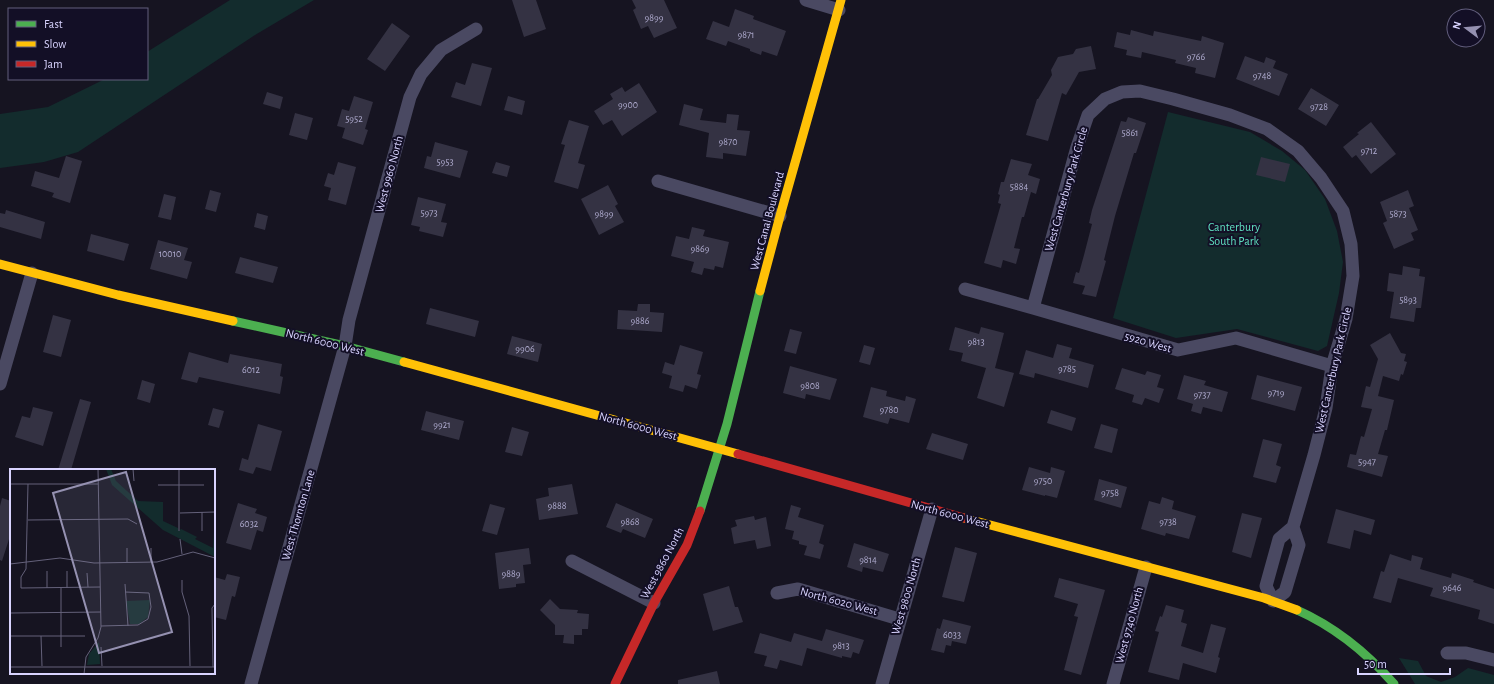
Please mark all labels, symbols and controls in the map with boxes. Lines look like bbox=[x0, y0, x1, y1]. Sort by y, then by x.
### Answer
legend bbox=[8, 8, 148, 80]
north arrow bbox=[1446, 8, 1486, 48]
house number: 9899 bbox=[645, 13, 664, 23]
text: Fast bbox=[44, 18, 63, 30]
text: N bbox=[1451, 20, 1463, 31]
house number: 9871 bbox=[737, 30, 755, 40]
text: Slow bbox=[44, 38, 66, 50]
house number: 9766 bbox=[1187, 52, 1205, 62]
text: Jam bbox=[44, 58, 63, 70]
house number: 9748 bbox=[1253, 71, 1271, 81]
house number: 9900 bbox=[618, 100, 638, 110]
house number: 9728 bbox=[1310, 102, 1328, 112]
house number: 5952 bbox=[345, 114, 363, 124]
street label: West Canterbury Park Circle bbox=[1042, 125, 1091, 253]
house number: 5861 bbox=[1121, 128, 1139, 138]
street label: West 9960 North bbox=[373, 134, 405, 214]
house number: 9870 bbox=[719, 137, 737, 147]
house number: 9712 bbox=[1361, 146, 1378, 156]
house number: 5953 bbox=[436, 157, 454, 167]
street label: West Canal Boulevard bbox=[748, 170, 786, 272]
house number: 5884 bbox=[1010, 182, 1028, 192]
house number: 5973 bbox=[420, 208, 438, 218]
house number: 9899 bbox=[595, 209, 614, 219]
house number: 5873 bbox=[1389, 209, 1407, 219]
park label: Canterbury South Park bbox=[1208, 221, 1260, 247]
house number: 9869 bbox=[691, 244, 710, 254]
house number: 10010 bbox=[159, 249, 181, 259]
house number: 5893 bbox=[1399, 295, 1417, 305]
street label: West Canterbury Park Circle bbox=[1313, 306, 1354, 434]
house number: 9886 bbox=[631, 316, 650, 326]
street label: North 6000 West bbox=[285, 326, 366, 358]
street label: 5920 West bbox=[1123, 330, 1173, 354]
house number: 9813 bbox=[968, 337, 985, 347]
house number: 9906 bbox=[515, 344, 535, 354]
house number: 9785 bbox=[1058, 364, 1076, 374]
house number: 6012 bbox=[242, 365, 260, 375]
house number: 9808 bbox=[800, 381, 820, 391]
house number: 9719 bbox=[1267, 388, 1285, 398]
house number: 9737 bbox=[1193, 390, 1211, 400]
house number: 9780 bbox=[880, 405, 898, 415]
street label: North 6000 West bbox=[598, 410, 678, 442]
house number: 9921 bbox=[433, 420, 451, 430]
house number: 5947 bbox=[1358, 457, 1376, 467]
street label: West Thornton Lane bbox=[279, 468, 317, 562]
inset map bbox=[10, 469, 215, 674]
house number: 9750 bbox=[1034, 476, 1052, 486]
house number: 9758 bbox=[1101, 488, 1119, 498]
street label: North 6000 West bbox=[910, 498, 990, 530]
house number: 9888 bbox=[548, 501, 567, 511]
house number: 9868 bbox=[621, 517, 640, 527]
house number: 9738 bbox=[1159, 517, 1177, 527]
house number: 6032 bbox=[240, 519, 259, 529]
street label: West 9860 North bbox=[638, 525, 686, 601]
house number: 9814 bbox=[859, 555, 877, 565]
street label: West 9800 North bbox=[889, 556, 923, 636]
house number: 9889 bbox=[502, 569, 521, 579]
house number: 9646 bbox=[1443, 583, 1462, 593]
street label: North 6020 West bbox=[799, 585, 879, 617]
street label: West 9740 North bbox=[1113, 586, 1145, 664]
house number: 6033 bbox=[943, 630, 961, 640]
house number: 9813 bbox=[833, 641, 850, 651]
scale bar bbox=[1358, 650, 1450, 676]
text: 50 m bbox=[1364, 658, 1387, 670]

